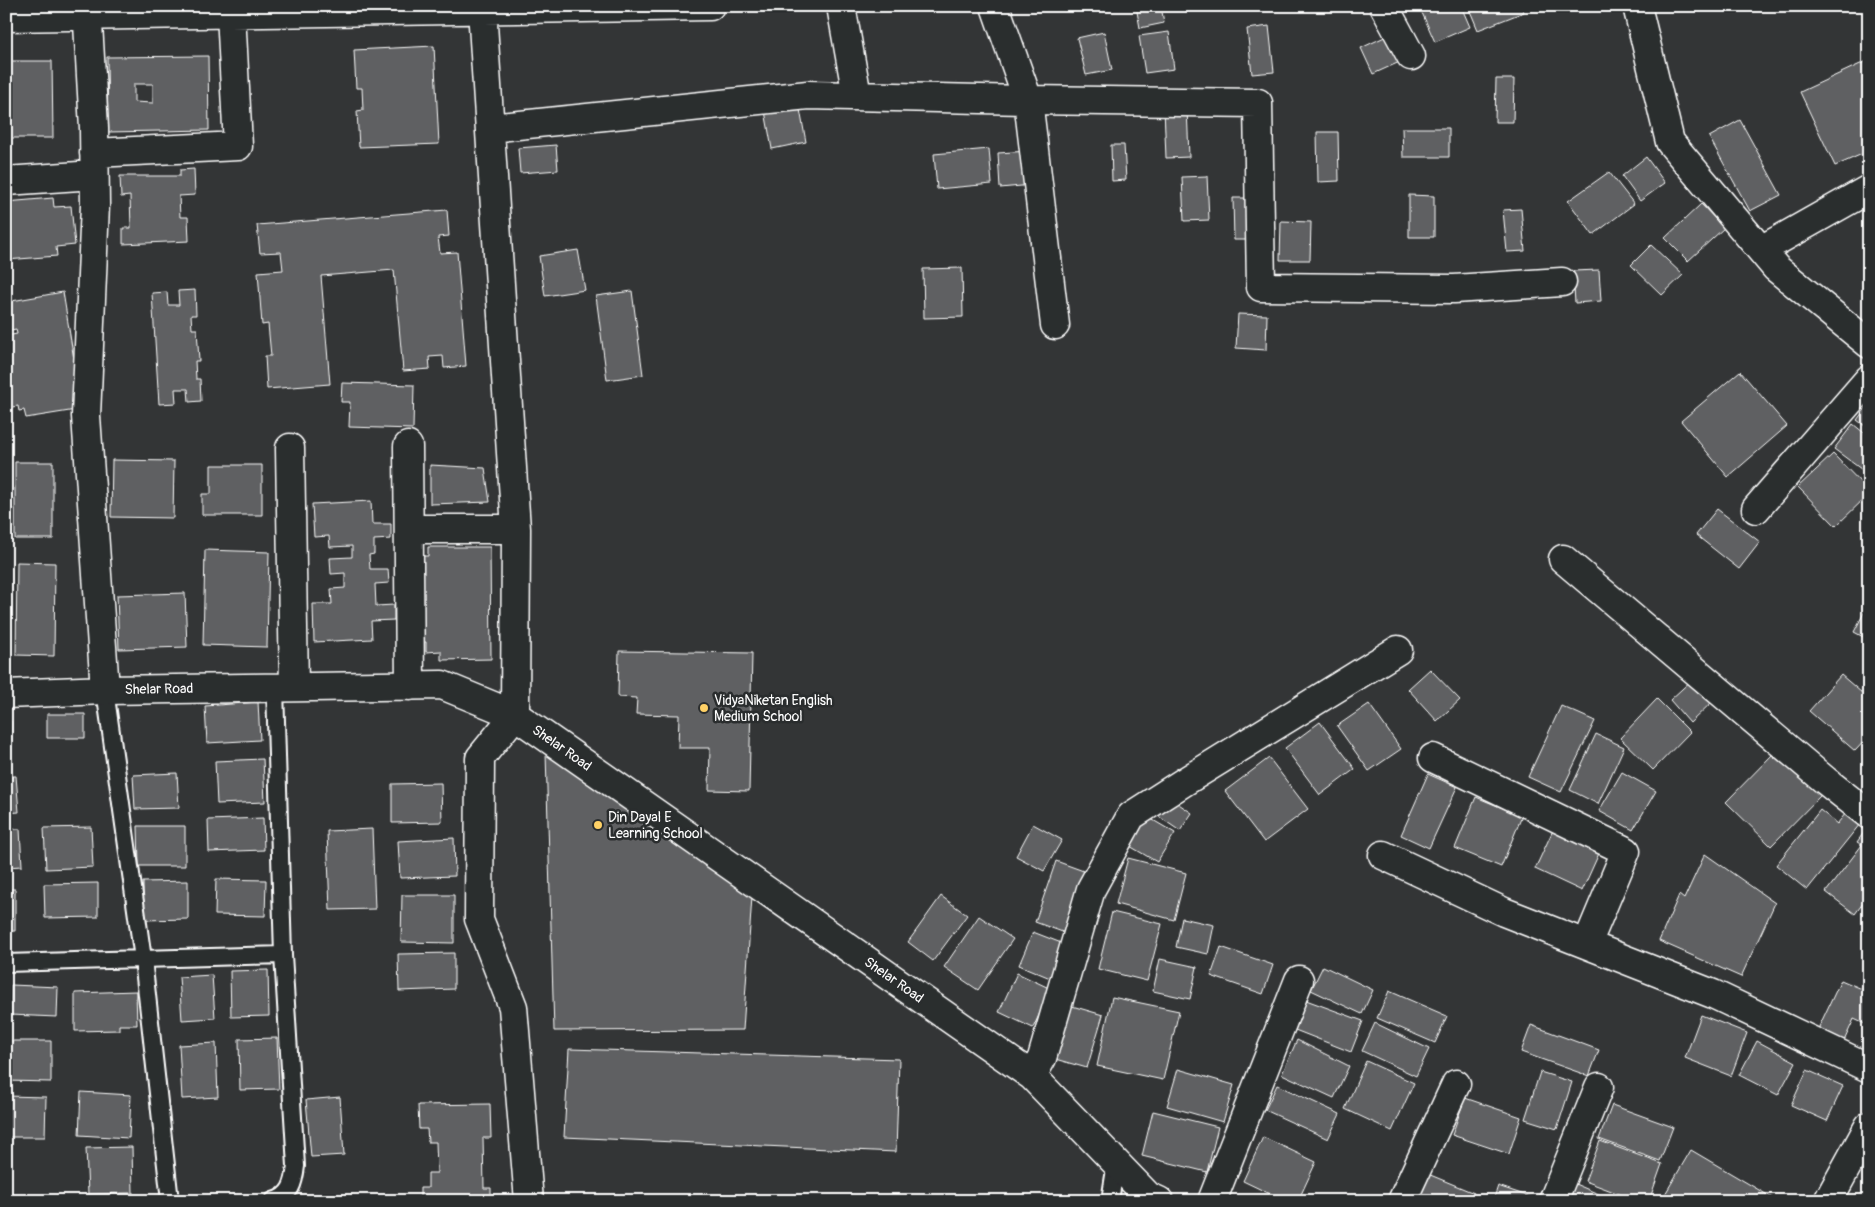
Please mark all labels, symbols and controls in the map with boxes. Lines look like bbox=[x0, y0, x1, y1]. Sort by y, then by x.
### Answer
street label: Shelar Road bbox=[125, 680, 194, 698]
place label: VidyaNiketan English Medium School bbox=[714, 692, 832, 725]
marker: VidyaNiketan English Medium School bbox=[698, 702, 710, 714]
street label: Shelar Road bbox=[529, 721, 595, 775]
place label: Din Dayal E Learning School bbox=[608, 809, 703, 842]
marker: Din Dayal E Learning School bbox=[592, 819, 604, 831]
street label: Shelar Road bbox=[861, 953, 927, 1007]

